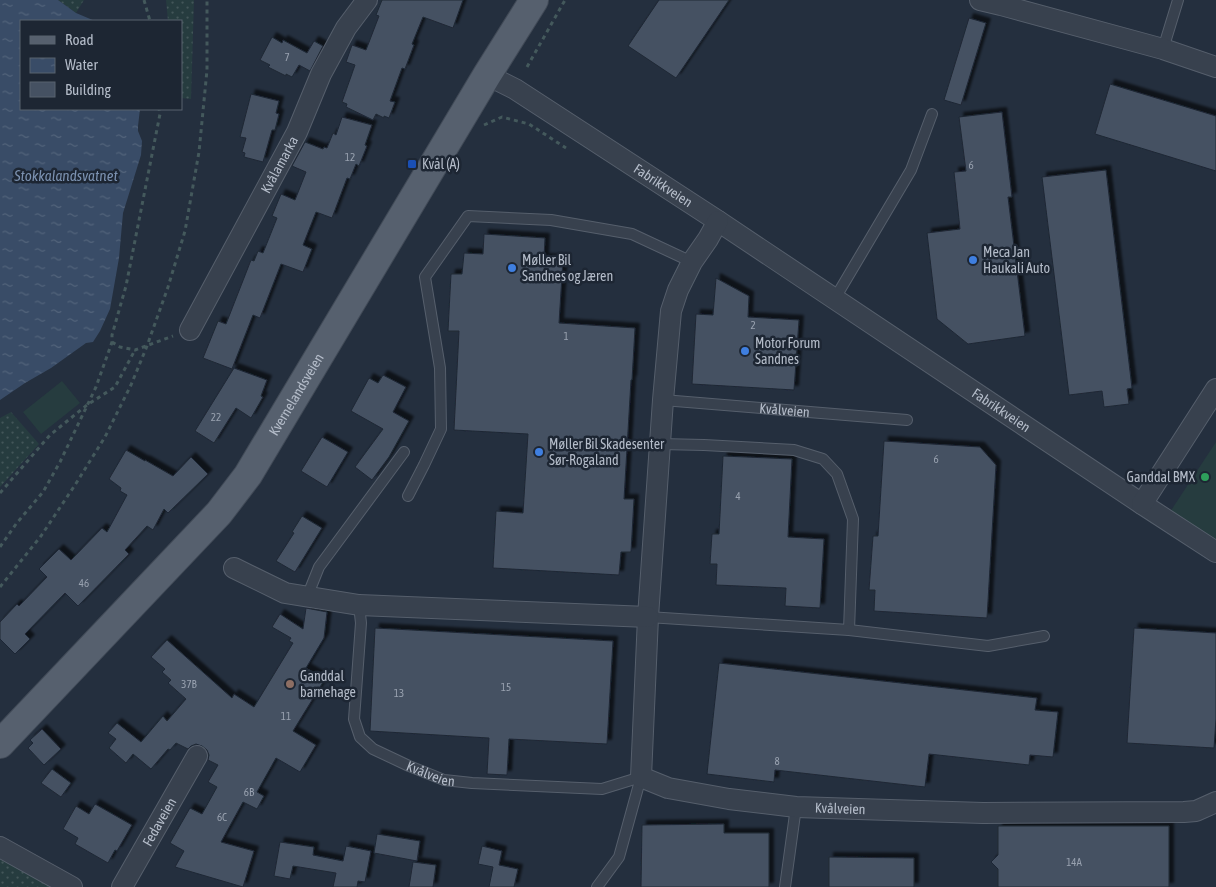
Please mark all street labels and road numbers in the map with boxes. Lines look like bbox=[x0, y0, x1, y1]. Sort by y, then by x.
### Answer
street label: Kvålamarka bbox=[258, 133, 301, 196]
street label: Fabrikkveien bbox=[631, 160, 695, 210]
street label: Kvernelandsveien bbox=[265, 350, 327, 438]
street label: Fabrikkveien bbox=[969, 385, 1033, 435]
street label: Kvålveien bbox=[759, 400, 810, 420]
street label: Kvålveien bbox=[404, 758, 456, 789]
street label: Fedaveien bbox=[139, 795, 179, 849]
street label: Kvålveien bbox=[815, 800, 866, 817]

